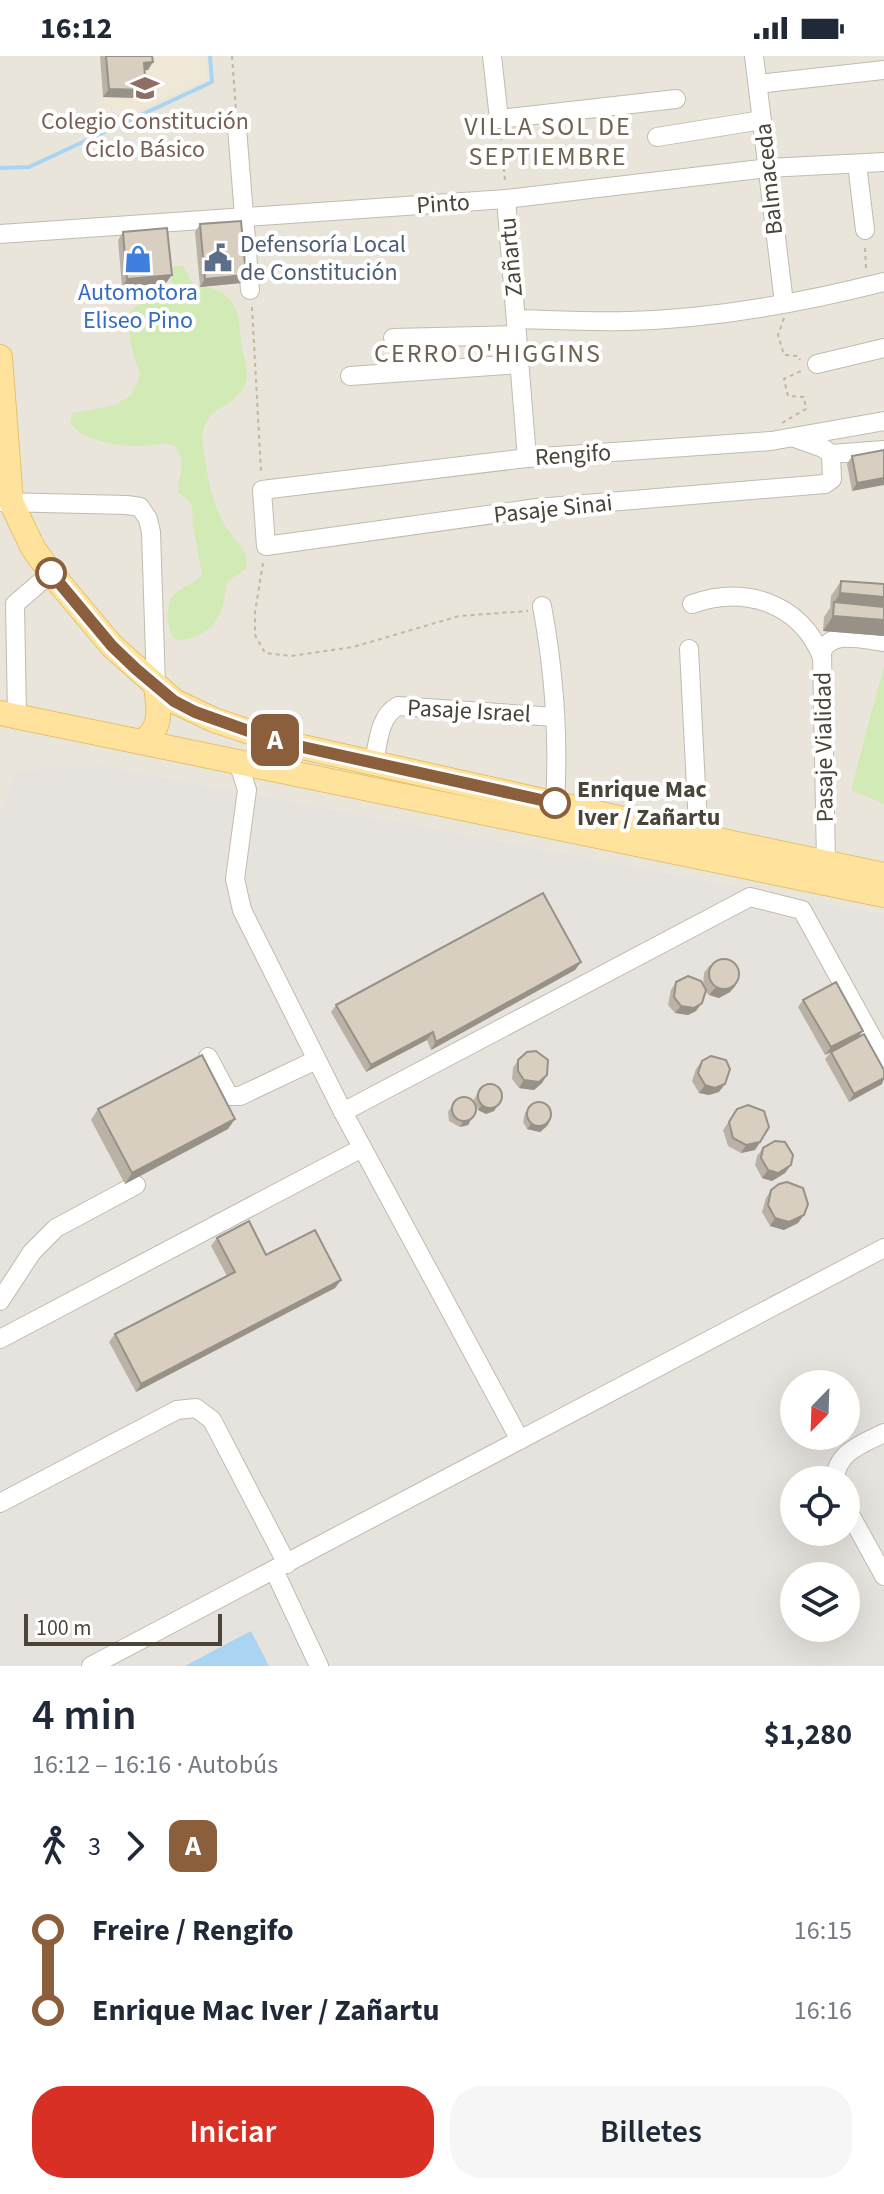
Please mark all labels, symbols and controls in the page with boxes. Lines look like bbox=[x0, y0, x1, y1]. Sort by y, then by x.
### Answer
text: 16:12 bbox=[40, 7, 112, 50]
school or university icon: Colegio Constitución Ciclo Básico bbox=[130, 73, 160, 103]
place label: Colegio Constitución Ciclo Básico bbox=[41, 104, 249, 167]
district label: VILLA SOL DE SEPTIEMBRE bbox=[464, 108, 632, 175]
street label: Balmaceda bbox=[746, 121, 792, 237]
street label: Pinto bbox=[415, 185, 471, 223]
street label: Zañartu bbox=[490, 216, 532, 298]
place label: Defensoría Local de Constitución bbox=[240, 227, 406, 290]
public building icon: Defensoría Local de Constitución bbox=[203, 243, 233, 273]
shop icon: Automotora Eliseo Pino bbox=[123, 244, 153, 274]
place label: Automotora Eliseo Pino bbox=[78, 275, 198, 338]
district label: CERRO O'HIGGINS bbox=[374, 335, 602, 372]
street label: Rengifo bbox=[534, 435, 612, 475]
street label: Pasaje Sinai bbox=[492, 485, 614, 533]
unlabelled marker bbox=[36, 558, 66, 588]
street label: Pasaje Vialidad bbox=[805, 671, 843, 823]
street label: Pasaje Israel bbox=[406, 690, 532, 732]
line badge: A bbox=[249, 714, 301, 766]
text: A bbox=[267, 720, 283, 760]
place label: Enrique Mac Iver / Zañartu bbox=[577, 772, 720, 835]
marker: Enrique Mac Iver / Zañartu bbox=[540, 788, 570, 818]
north arrow bbox=[780, 1370, 860, 1450]
map controls bbox=[780, 1370, 860, 1642]
button: locate bbox=[780, 1466, 860, 1546]
button: layers bbox=[780, 1562, 860, 1642]
scale bar bbox=[24, 1610, 222, 1646]
text: 100 m bbox=[36, 1612, 91, 1644]
text: 4 min bbox=[32, 1684, 137, 1747]
text: $1,280 bbox=[764, 1713, 852, 1756]
text: 16:12 – 16:16 · Autobús bbox=[32, 1746, 278, 1783]
icon: walk bbox=[32, 1824, 76, 1868]
icon: forward bbox=[113, 1824, 157, 1868]
text: A bbox=[185, 1826, 201, 1866]
text: 3 bbox=[88, 1828, 101, 1865]
text: Freire / Rengifo bbox=[92, 1909, 294, 1952]
text: 16:15 bbox=[794, 1912, 852, 1949]
text: Enrique Mac Iver / Zañartu bbox=[92, 1989, 440, 2032]
text: 16:16 bbox=[794, 1992, 852, 2029]
button: Iniciar bbox=[32, 2086, 434, 2178]
button: Billetes bbox=[450, 2086, 852, 2178]

